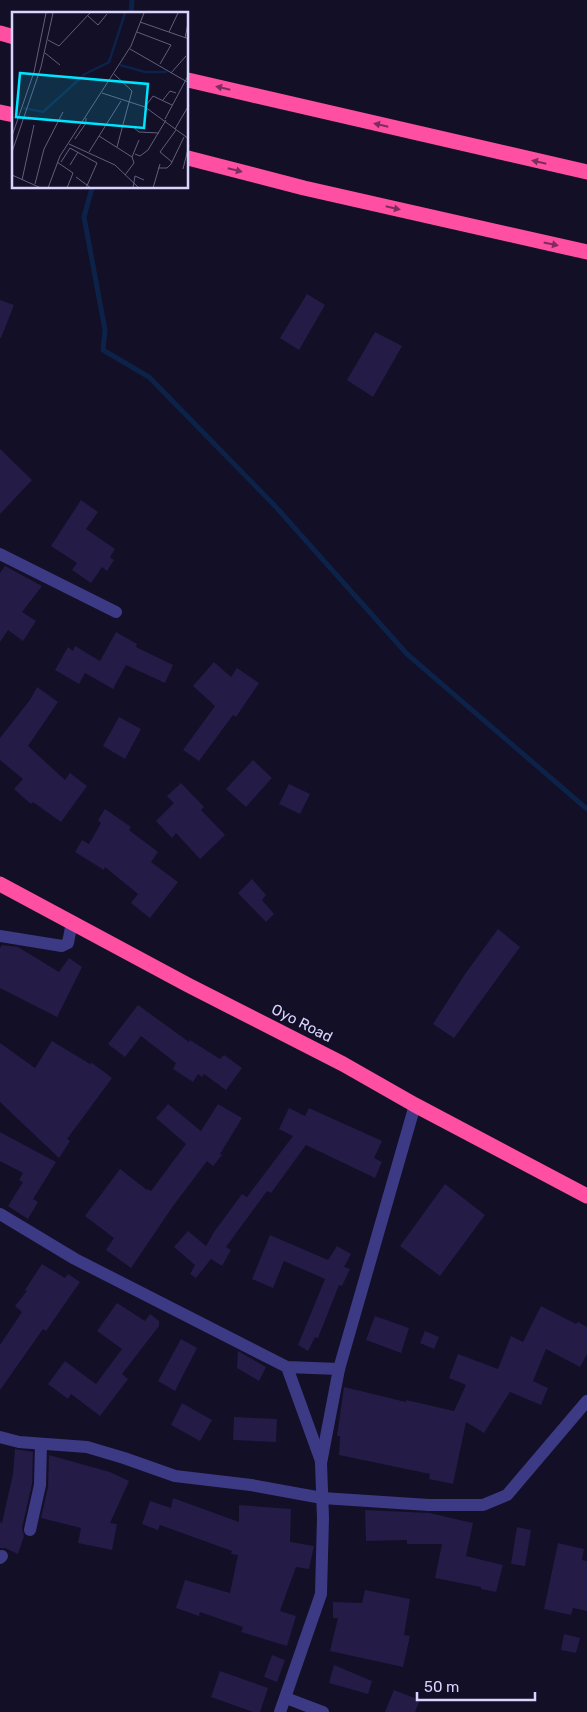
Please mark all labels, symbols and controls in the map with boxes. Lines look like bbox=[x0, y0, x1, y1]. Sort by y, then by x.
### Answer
inset map bbox=[12, 12, 189, 189]
one-way arrow bbox=[215, 84, 230, 92]
one-way arrow bbox=[374, 121, 389, 129]
one-way arrow bbox=[532, 158, 547, 166]
one-way arrow bbox=[227, 166, 242, 174]
one-way arrow bbox=[385, 204, 400, 212]
one-way arrow bbox=[544, 240, 559, 248]
street label: Oyo Road bbox=[269, 1000, 335, 1046]
scale bar bbox=[417, 1670, 534, 1702]
text: 50 m bbox=[424, 1678, 459, 1696]

